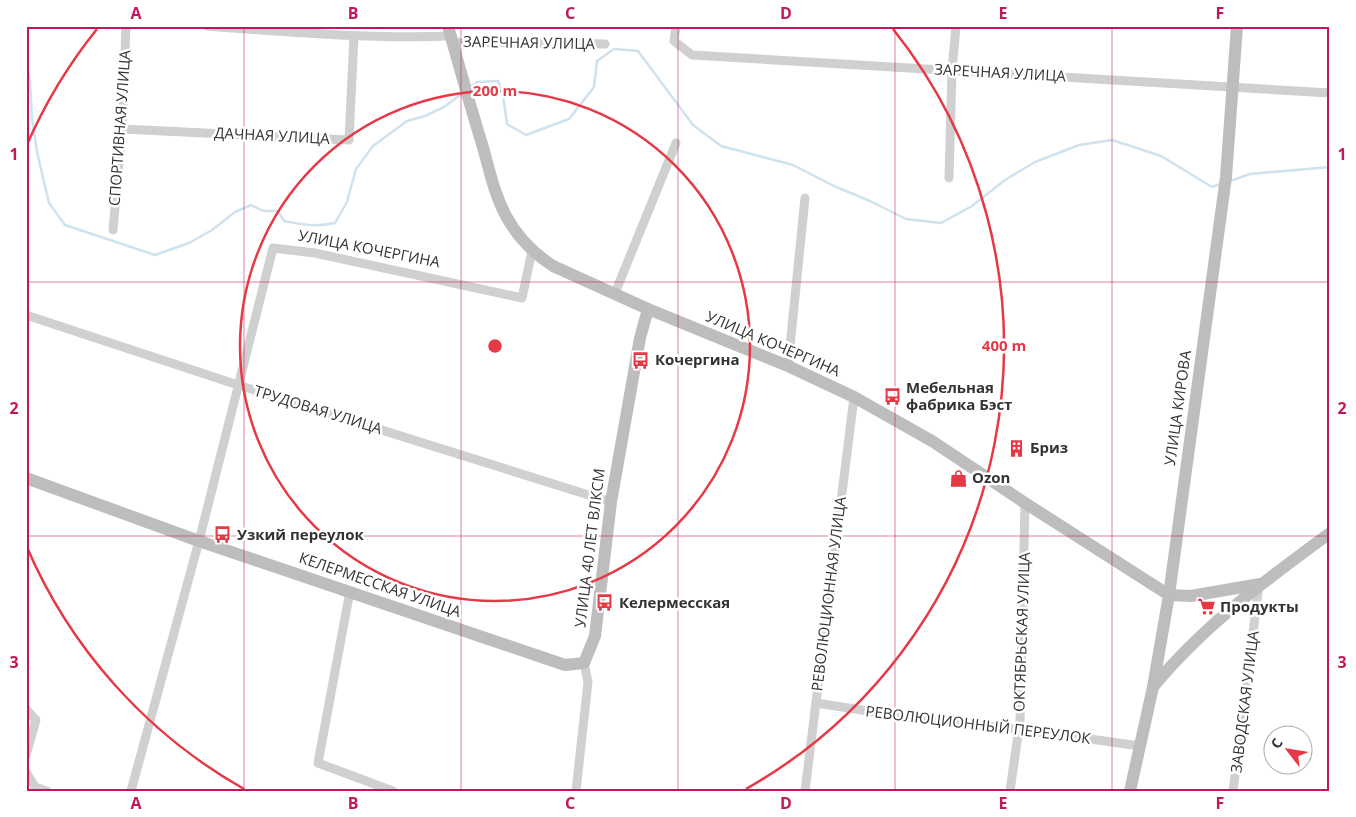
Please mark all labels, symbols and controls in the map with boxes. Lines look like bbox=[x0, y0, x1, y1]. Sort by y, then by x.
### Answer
text: A bbox=[130, 2, 142, 24]
text: B bbox=[348, 2, 358, 24]
text: C bbox=[565, 2, 575, 24]
text: D bbox=[780, 2, 792, 24]
text: E bbox=[999, 2, 1008, 24]
text: F bbox=[1216, 2, 1224, 24]
street label: ЗАРЕЧНАЯ УЛИЦА bbox=[463, 31, 596, 53]
street label: СПОРТИВНАЯ УЛИЦА bbox=[104, 49, 134, 206]
street label: ЗАРЕЧНАЯ УЛИЦА bbox=[934, 59, 1067, 85]
text: 200 m bbox=[473, 80, 517, 100]
street label: ДАЧНАЯ УЛИЦА bbox=[214, 122, 331, 148]
text: 1 bbox=[9, 143, 19, 165]
text: 1 bbox=[1337, 143, 1347, 165]
street label: УЛИЦА КОЧЕРГИНА bbox=[297, 224, 442, 272]
street label: УЛИЦА КОЧЕРГИНА bbox=[703, 306, 844, 381]
text: 400 m bbox=[982, 335, 1026, 355]
centre of rings bbox=[486, 337, 504, 355]
street label: УЛИЦА КИРОВА bbox=[1159, 348, 1195, 467]
place label: Кочергина bbox=[655, 349, 740, 369]
bus stop icon: Кочергина bbox=[631, 350, 651, 370]
place label: Мебельная фабрика Бэст bbox=[906, 377, 1012, 414]
street label: ТРУДОВАЯ УЛИЦА bbox=[252, 380, 385, 438]
bus stop icon: Мебельная фабрика Бэст bbox=[882, 387, 902, 407]
text: 2 bbox=[9, 397, 19, 419]
text: 2 bbox=[1337, 397, 1347, 419]
place label: Бриз bbox=[1030, 437, 1068, 457]
building icon: Бриз bbox=[1006, 438, 1026, 458]
street label: УЛИЦА 40 ЛЕТ ВЛКСМ bbox=[569, 467, 609, 629]
place label: Ozon bbox=[972, 467, 1010, 487]
shop icon: Ozon bbox=[948, 468, 968, 488]
street label: РЕВОЛЮЦИОННАЯ УЛИЦА bbox=[806, 495, 850, 692]
place label: Узкий переулок bbox=[237, 524, 365, 544]
bus stop icon: Узкий переулок bbox=[213, 525, 233, 545]
street label: КЕЛЕРМЕССКАЯ УЛИЦА bbox=[297, 547, 464, 621]
street label: ОКТЯБРЬСКАЯ УЛИЦА bbox=[1008, 551, 1034, 712]
place label: Келермесская bbox=[619, 592, 730, 612]
bus stop icon: Келермесская bbox=[595, 593, 615, 613]
place label: Продукты bbox=[1220, 596, 1299, 616]
supermarket icon: Продукты bbox=[1196, 597, 1216, 617]
street label: ЗАВОДСКАЯ УЛИЦА bbox=[1225, 629, 1263, 774]
text: 3 bbox=[9, 651, 19, 673]
text: 3 bbox=[1337, 651, 1347, 673]
street label: РЕВОЛЮЦИОННЫЙ ПЕРЕУЛОК bbox=[865, 700, 1093, 748]
north arrow bbox=[1264, 724, 1314, 774]
text: С bbox=[1266, 734, 1287, 752]
text: A bbox=[130, 792, 142, 814]
text: B bbox=[348, 792, 358, 814]
text: C bbox=[565, 792, 575, 814]
text: D bbox=[780, 792, 792, 814]
text: E bbox=[999, 792, 1008, 814]
text: F bbox=[1216, 792, 1224, 814]

